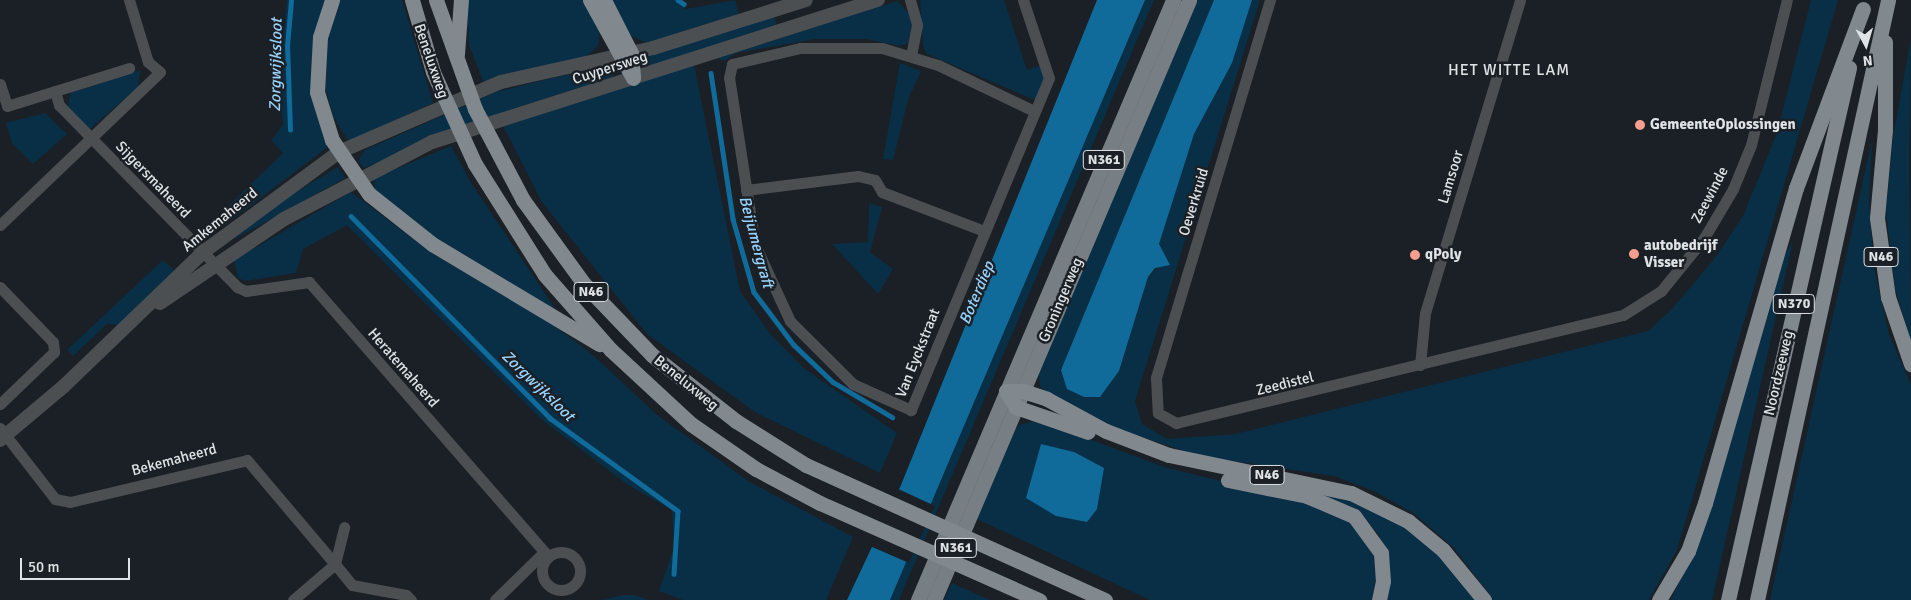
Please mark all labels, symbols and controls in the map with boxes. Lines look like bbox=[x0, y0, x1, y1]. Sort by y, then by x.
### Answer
water label: Zorgwijksloot bbox=[266, 18, 286, 112]
north arrow bbox=[1841, 20, 1891, 70]
street label: Beneluxweg bbox=[410, 21, 452, 101]
street label: Cuypersweg bbox=[570, 47, 650, 89]
text: N bbox=[1862, 51, 1873, 69]
district label: HET WITTE LAM bbox=[1446, 60, 1572, 80]
place label: GemeenteOplossingen bbox=[1650, 116, 1796, 134]
marker: GemeenteOplossingen bbox=[1634, 119, 1646, 131]
street label: Sijgersmaheerd bbox=[112, 138, 194, 222]
road number: N361 bbox=[1083, 148, 1125, 172]
street label: Lamsoor bbox=[1434, 148, 1468, 206]
street label: Zeewinde bbox=[1688, 164, 1732, 226]
street label: Oeverkruid bbox=[1175, 166, 1213, 238]
street label: Amkemaheerd bbox=[179, 184, 261, 256]
water label: Beijumergraft bbox=[734, 194, 778, 290]
place label: autobedrijf Visser bbox=[1644, 236, 1717, 271]
place label: qPoly bbox=[1425, 246, 1461, 264]
road number: N46 bbox=[1864, 246, 1898, 268]
marker: autobedrijf Visser bbox=[1628, 248, 1640, 260]
marker: qPoly bbox=[1409, 249, 1421, 261]
street label: Groningerweg bbox=[1035, 255, 1087, 345]
water label: Boterdiep bbox=[955, 259, 999, 327]
road number: N46 bbox=[574, 280, 608, 304]
road number: N370 bbox=[1773, 292, 1815, 316]
street label: Van Eyckstraat bbox=[892, 306, 944, 400]
street label: Heratemaheerd bbox=[364, 325, 442, 411]
street label: Noordzeeweg bbox=[1761, 329, 1797, 417]
water label: Zorgwijksloot bbox=[498, 347, 578, 425]
street label: Beneluxweg bbox=[650, 352, 722, 414]
street label: Zeedistel bbox=[1254, 368, 1316, 400]
street label: Bekemaheerd bbox=[129, 440, 219, 480]
road number: N46 bbox=[1250, 464, 1284, 486]
road number: N361 bbox=[935, 536, 977, 560]
scale bar bbox=[22, 548, 132, 580]
text: 50 m bbox=[28, 558, 59, 576]

